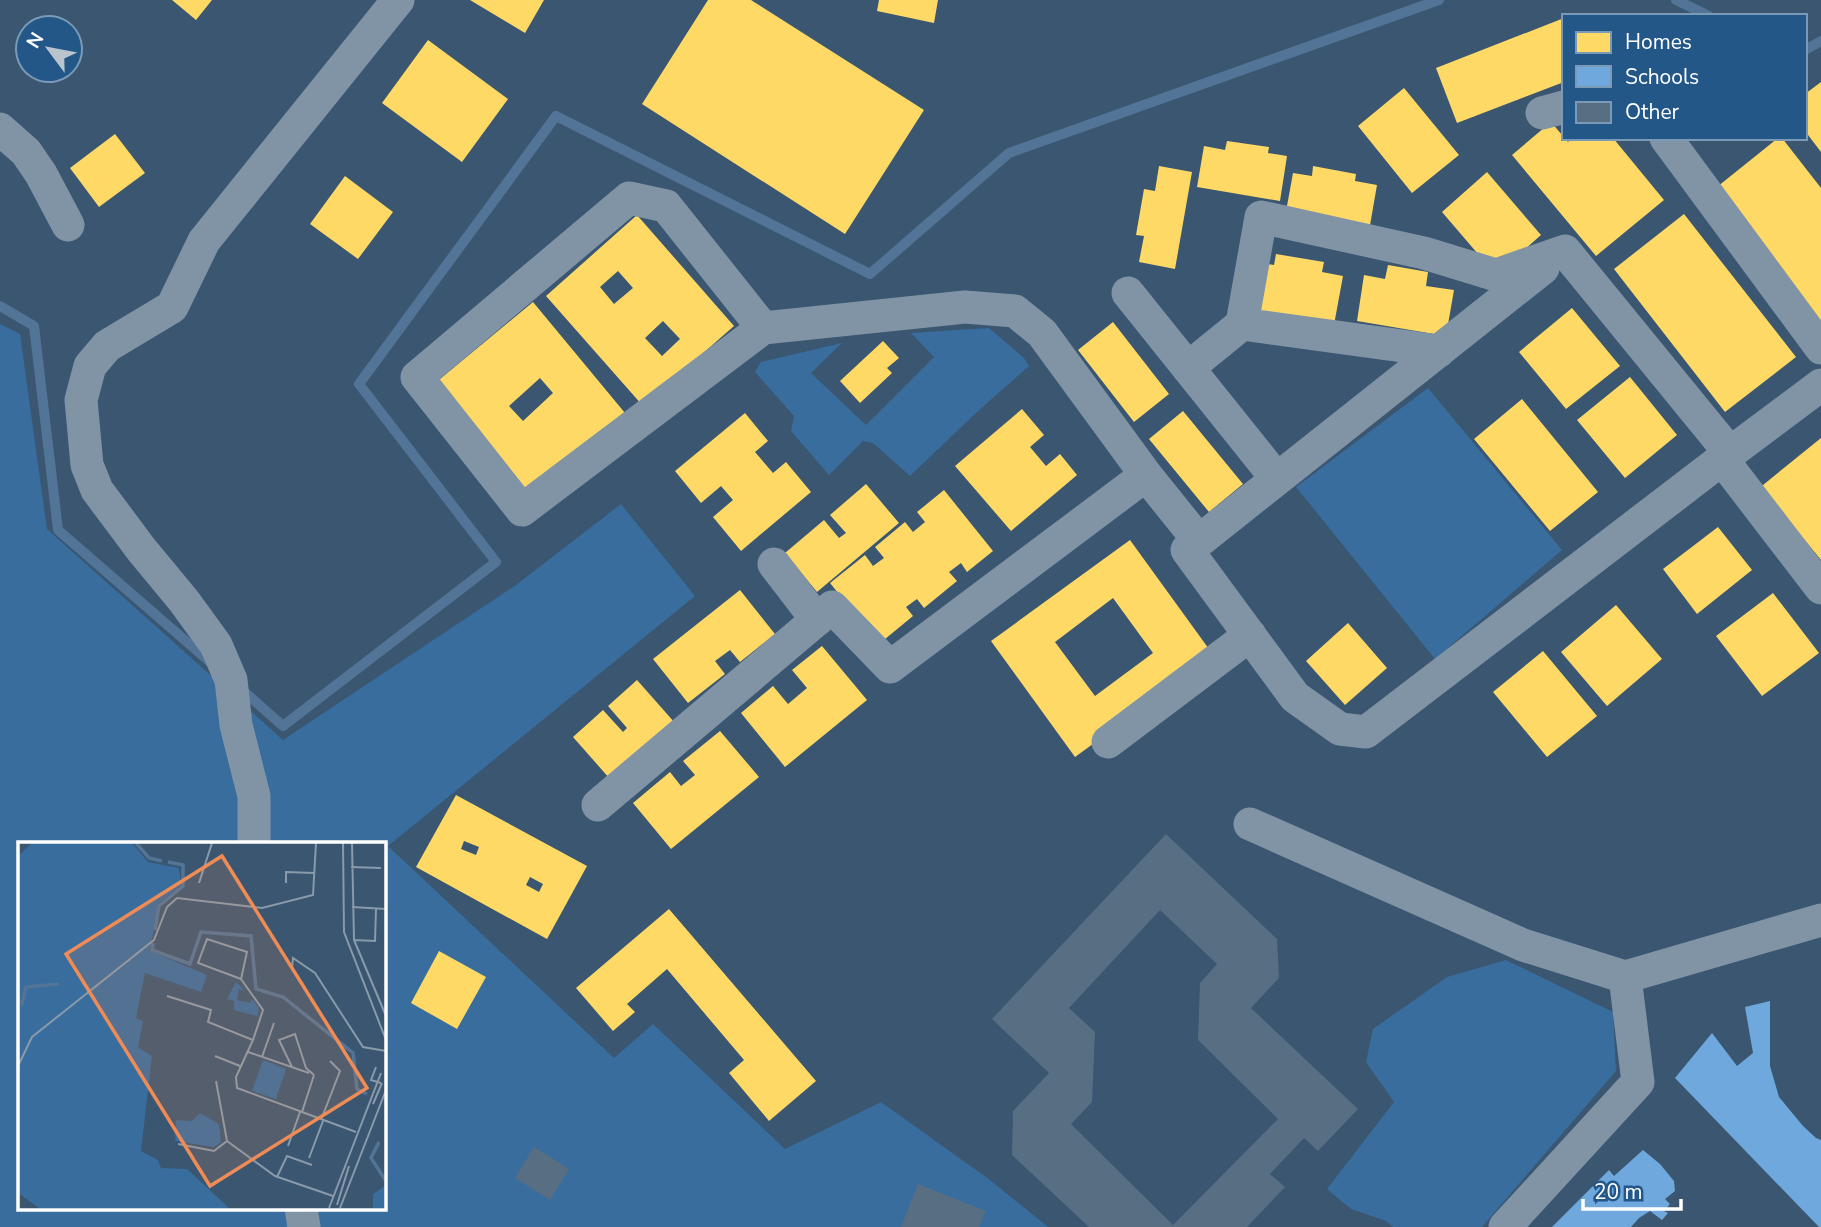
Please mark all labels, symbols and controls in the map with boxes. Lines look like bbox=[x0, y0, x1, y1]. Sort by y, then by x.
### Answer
north arrow bbox=[14, 14, 84, 84]
legend bbox=[1562, 14, 1807, 140]
text: N bbox=[21, 28, 50, 53]
text: Homes bbox=[1625, 28, 1692, 56]
text: Schools bbox=[1625, 63, 1699, 91]
text: Other bbox=[1625, 98, 1680, 126]
inset map bbox=[18, 842, 385, 1210]
scale bar bbox=[1583, 1168, 1681, 1212]
text: 20 m bbox=[1594, 1178, 1643, 1206]

